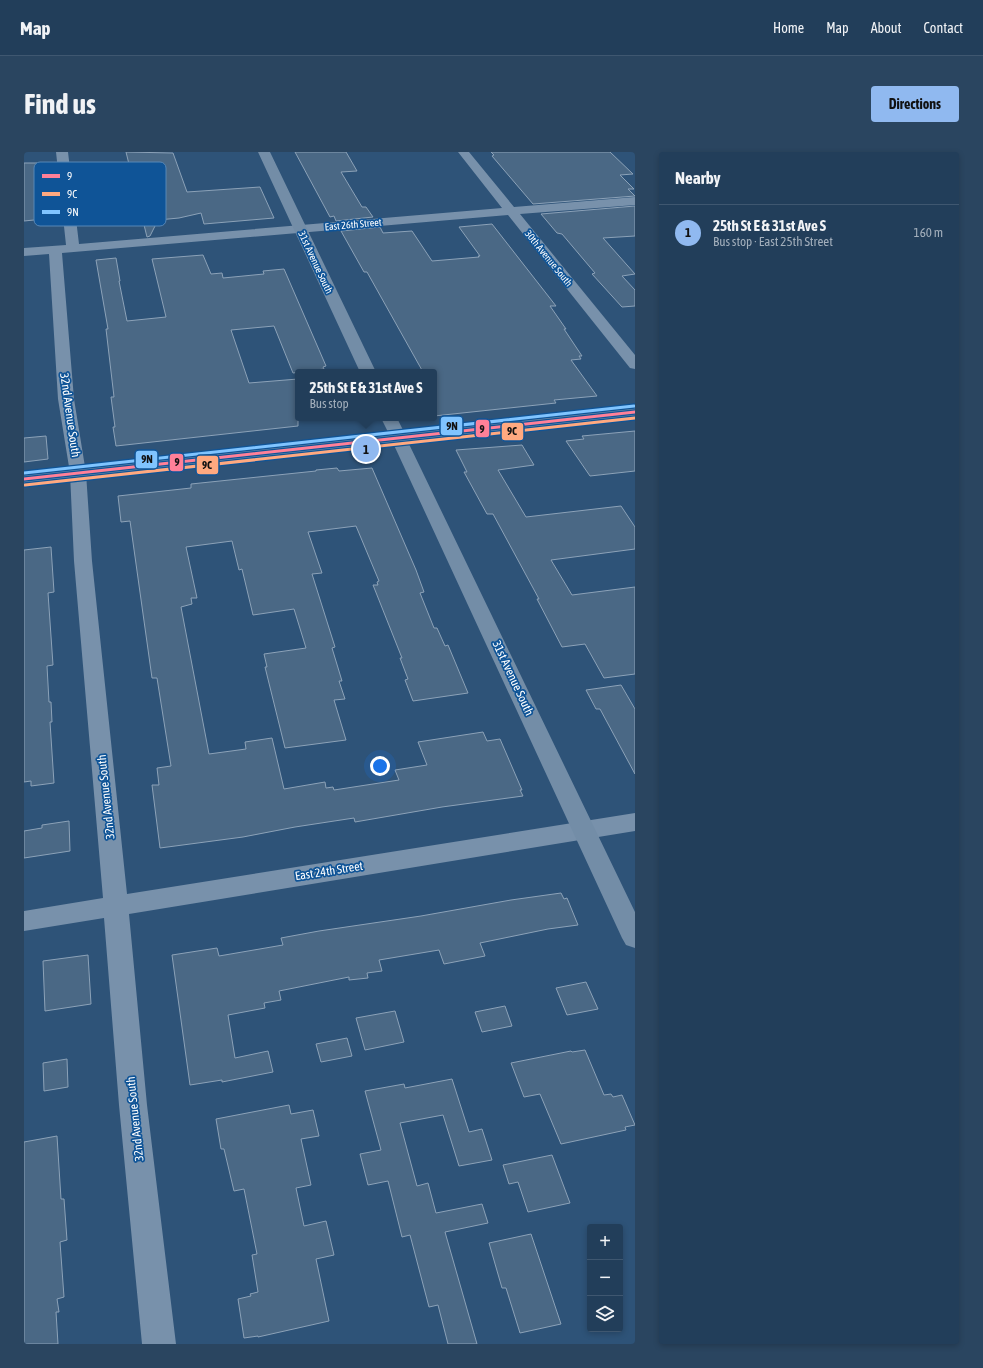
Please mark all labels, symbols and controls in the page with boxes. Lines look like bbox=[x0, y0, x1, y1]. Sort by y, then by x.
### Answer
text: Map bbox=[20, 17, 51, 39]
text: Home bbox=[773, 20, 804, 36]
text: Map bbox=[826, 20, 849, 36]
text: About bbox=[871, 20, 902, 36]
text: Contact bbox=[924, 20, 963, 36]
button: Directions bbox=[871, 86, 959, 122]
text: Find us bbox=[24, 88, 96, 120]
legend bbox=[34, 162, 166, 226]
text: Nearby bbox=[675, 168, 721, 188]
text: 9 bbox=[67, 170, 72, 182]
text: 9C bbox=[67, 188, 77, 200]
text: 9N bbox=[67, 206, 79, 218]
street label: East 26th Street bbox=[324, 217, 382, 232]
text: 25th St E & 31st Ave S bbox=[713, 217, 826, 234]
text: 1 bbox=[685, 225, 691, 240]
text: 160 m bbox=[914, 225, 943, 240]
street label: 30th Avenue South bbox=[523, 228, 575, 289]
street label: 31st Avenue South bbox=[296, 229, 335, 295]
text: Bus stop · East 25th Street bbox=[713, 234, 833, 249]
popup bbox=[295, 369, 437, 421]
street label: 32nd Avenue South bbox=[57, 372, 83, 458]
text: 25th St E & 31st Ave S bbox=[309, 379, 423, 396]
text: Bus stop bbox=[309, 396, 349, 411]
line badge: 9N bbox=[440, 416, 463, 436]
line badge: 9 bbox=[475, 419, 490, 438]
text: 9N bbox=[446, 420, 458, 432]
line badge: 9C bbox=[501, 422, 524, 441]
text: 9 bbox=[479, 423, 485, 435]
text: 9C bbox=[507, 425, 517, 437]
pin: 1 bbox=[353, 434, 379, 464]
line badge: 9N bbox=[135, 450, 158, 469]
text: 9N bbox=[141, 453, 153, 465]
line badge: 9 bbox=[169, 453, 184, 472]
line badge: 9C bbox=[196, 455, 219, 475]
text: 9 bbox=[174, 456, 180, 468]
text: 9C bbox=[202, 459, 212, 471]
street label: 31st Avenue South bbox=[489, 638, 537, 718]
street label: 32nd Avenue South bbox=[95, 754, 117, 840]
your location bbox=[370, 756, 390, 776]
street label: East 24th Street bbox=[294, 859, 364, 883]
street label: 32nd Avenue South bbox=[124, 1076, 146, 1162]
map controls bbox=[587, 1224, 623, 1332]
button: + bbox=[587, 1224, 623, 1260]
button: − bbox=[587, 1260, 623, 1296]
button: layers bbox=[587, 1296, 623, 1332]

